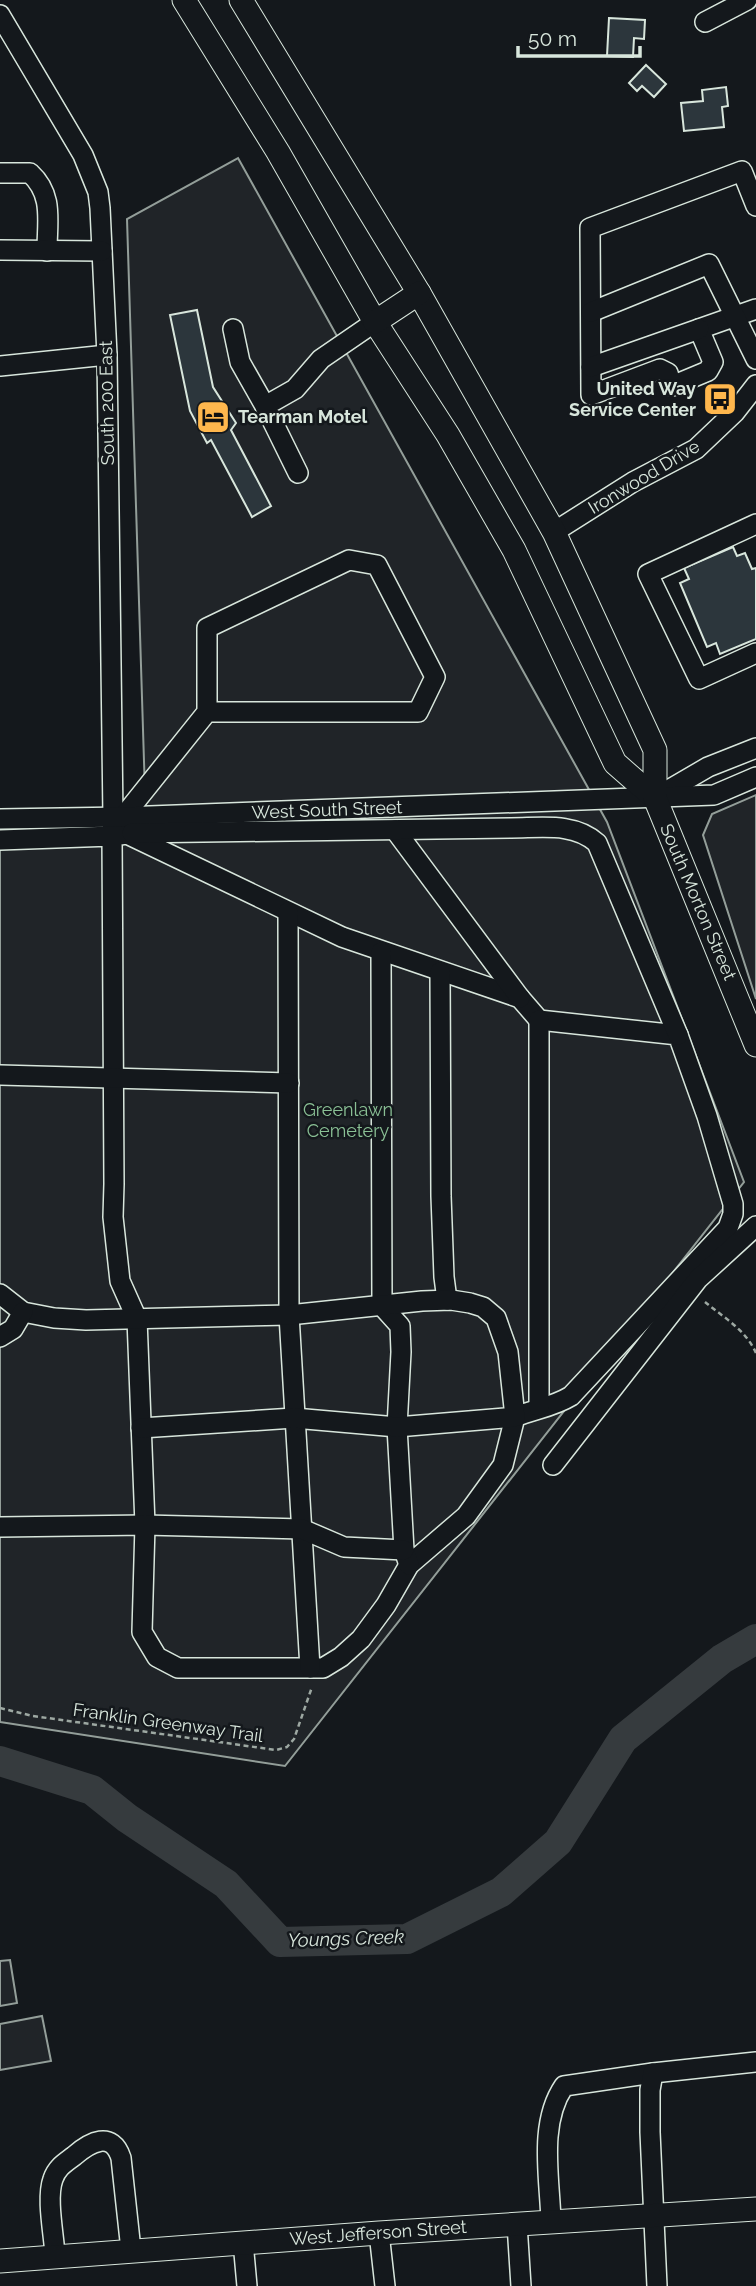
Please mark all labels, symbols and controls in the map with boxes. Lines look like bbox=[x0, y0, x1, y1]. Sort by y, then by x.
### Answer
scale bar bbox=[518, 14, 640, 58]
text: 50 m bbox=[528, 26, 577, 51]
street label: South 200 East bbox=[95, 340, 118, 466]
place label: United Way Service Center bbox=[569, 378, 696, 420]
bus stop icon: United Way Service Center bbox=[701, 380, 739, 418]
hotel icon: Tearman Motel bbox=[194, 398, 232, 436]
place label: Tearman Motel bbox=[238, 406, 367, 427]
street label: Ironwood Drive bbox=[584, 435, 704, 518]
street label: West South Street bbox=[251, 796, 403, 823]
street label: South Morton Street bbox=[656, 821, 741, 983]
park label: Greenlawn Cemetery bbox=[303, 1099, 393, 1141]
street label: Franklin Greenway Trail bbox=[72, 1699, 265, 1746]
water label: Youngs Creek bbox=[287, 1925, 405, 1951]
street label: West Jefferson Street bbox=[289, 2216, 467, 2249]

